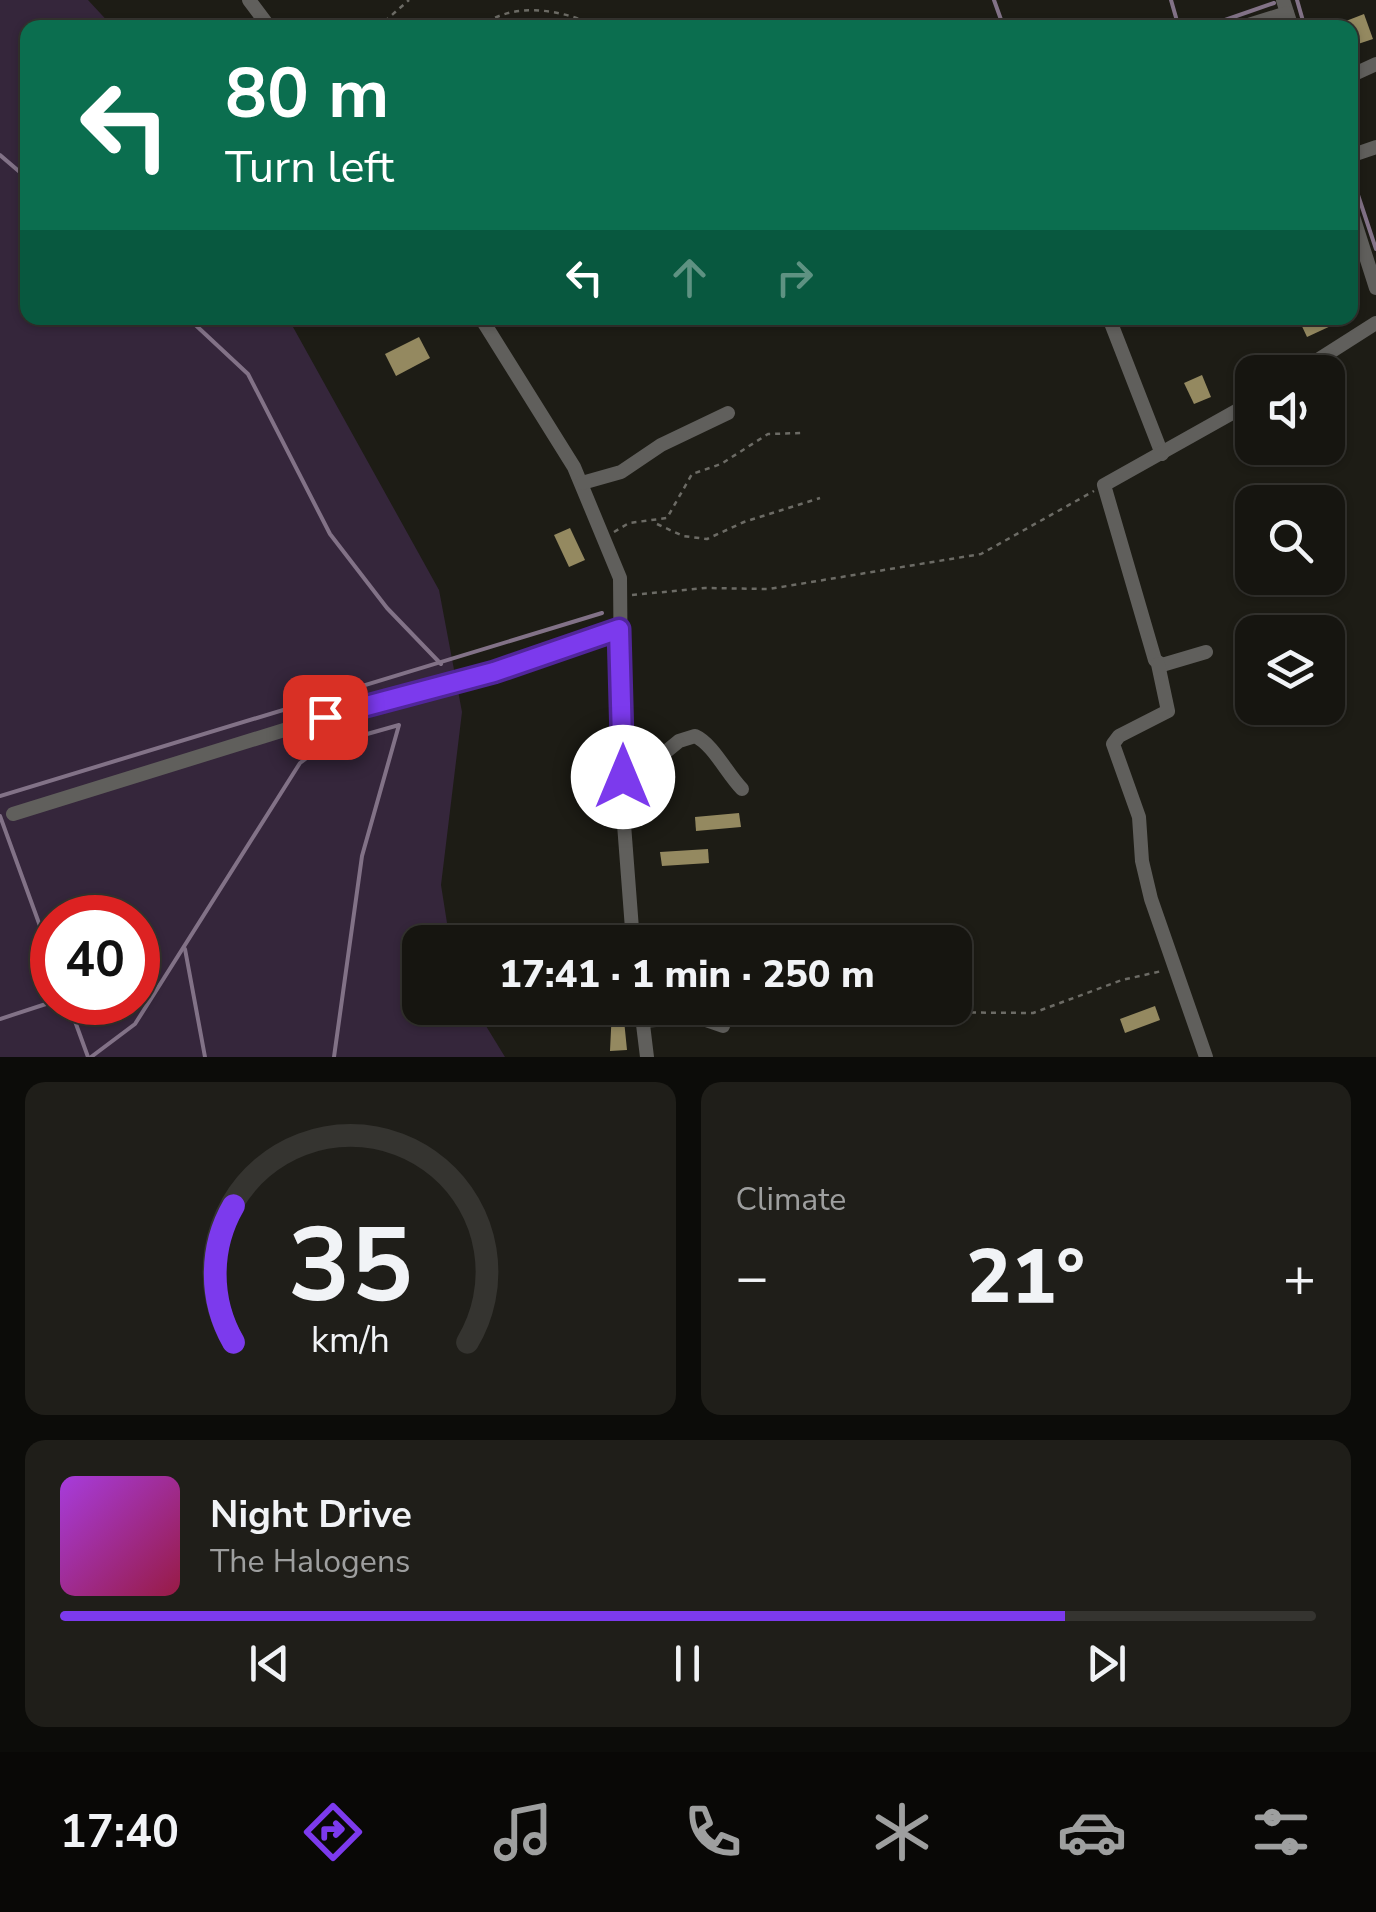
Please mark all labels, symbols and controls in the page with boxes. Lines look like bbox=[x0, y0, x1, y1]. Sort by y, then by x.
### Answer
text: 80 m bbox=[225, 46, 389, 142]
icon: left bbox=[60, 60, 190, 190]
text: Turn left bbox=[225, 137, 394, 198]
icon: left bbox=[557, 250, 612, 305]
icon: ahead bbox=[662, 250, 717, 305]
icon: right bbox=[767, 250, 822, 305]
map controls bbox=[1235, 355, 1345, 725]
button: sound bbox=[1235, 355, 1345, 465]
button: search bbox=[1235, 485, 1345, 595]
button: layers bbox=[1235, 615, 1345, 725]
pin bbox=[283, 675, 368, 760]
icon: arrive bbox=[298, 690, 353, 745]
position arrow bbox=[571, 725, 675, 829]
speed limit sign: 40 bbox=[30, 895, 160, 1025]
text: 17:41 · 1 min · 250 m bbox=[499, 949, 875, 1000]
text: Climate bbox=[736, 1178, 846, 1221]
text: 35 bbox=[288, 1195, 413, 1337]
text: 21° bbox=[966, 1226, 1085, 1328]
text: − bbox=[736, 1240, 769, 1315]
text: + bbox=[1283, 1240, 1316, 1315]
text: km/h bbox=[311, 1316, 390, 1365]
text: Night Drive bbox=[210, 1489, 412, 1540]
text: The Halogens bbox=[210, 1540, 410, 1583]
icon: previous bbox=[242, 1636, 297, 1691]
icon: pause bbox=[660, 1636, 715, 1691]
icon: next bbox=[1079, 1636, 1134, 1691]
icon: directions bbox=[298, 1797, 368, 1867]
icon: music bbox=[488, 1797, 558, 1867]
icon: phone bbox=[678, 1797, 748, 1867]
icon: climate bbox=[867, 1797, 937, 1867]
icon: car bbox=[1057, 1797, 1127, 1867]
icon: filters bbox=[1246, 1797, 1316, 1867]
text: 17:40 bbox=[60, 1802, 179, 1863]

